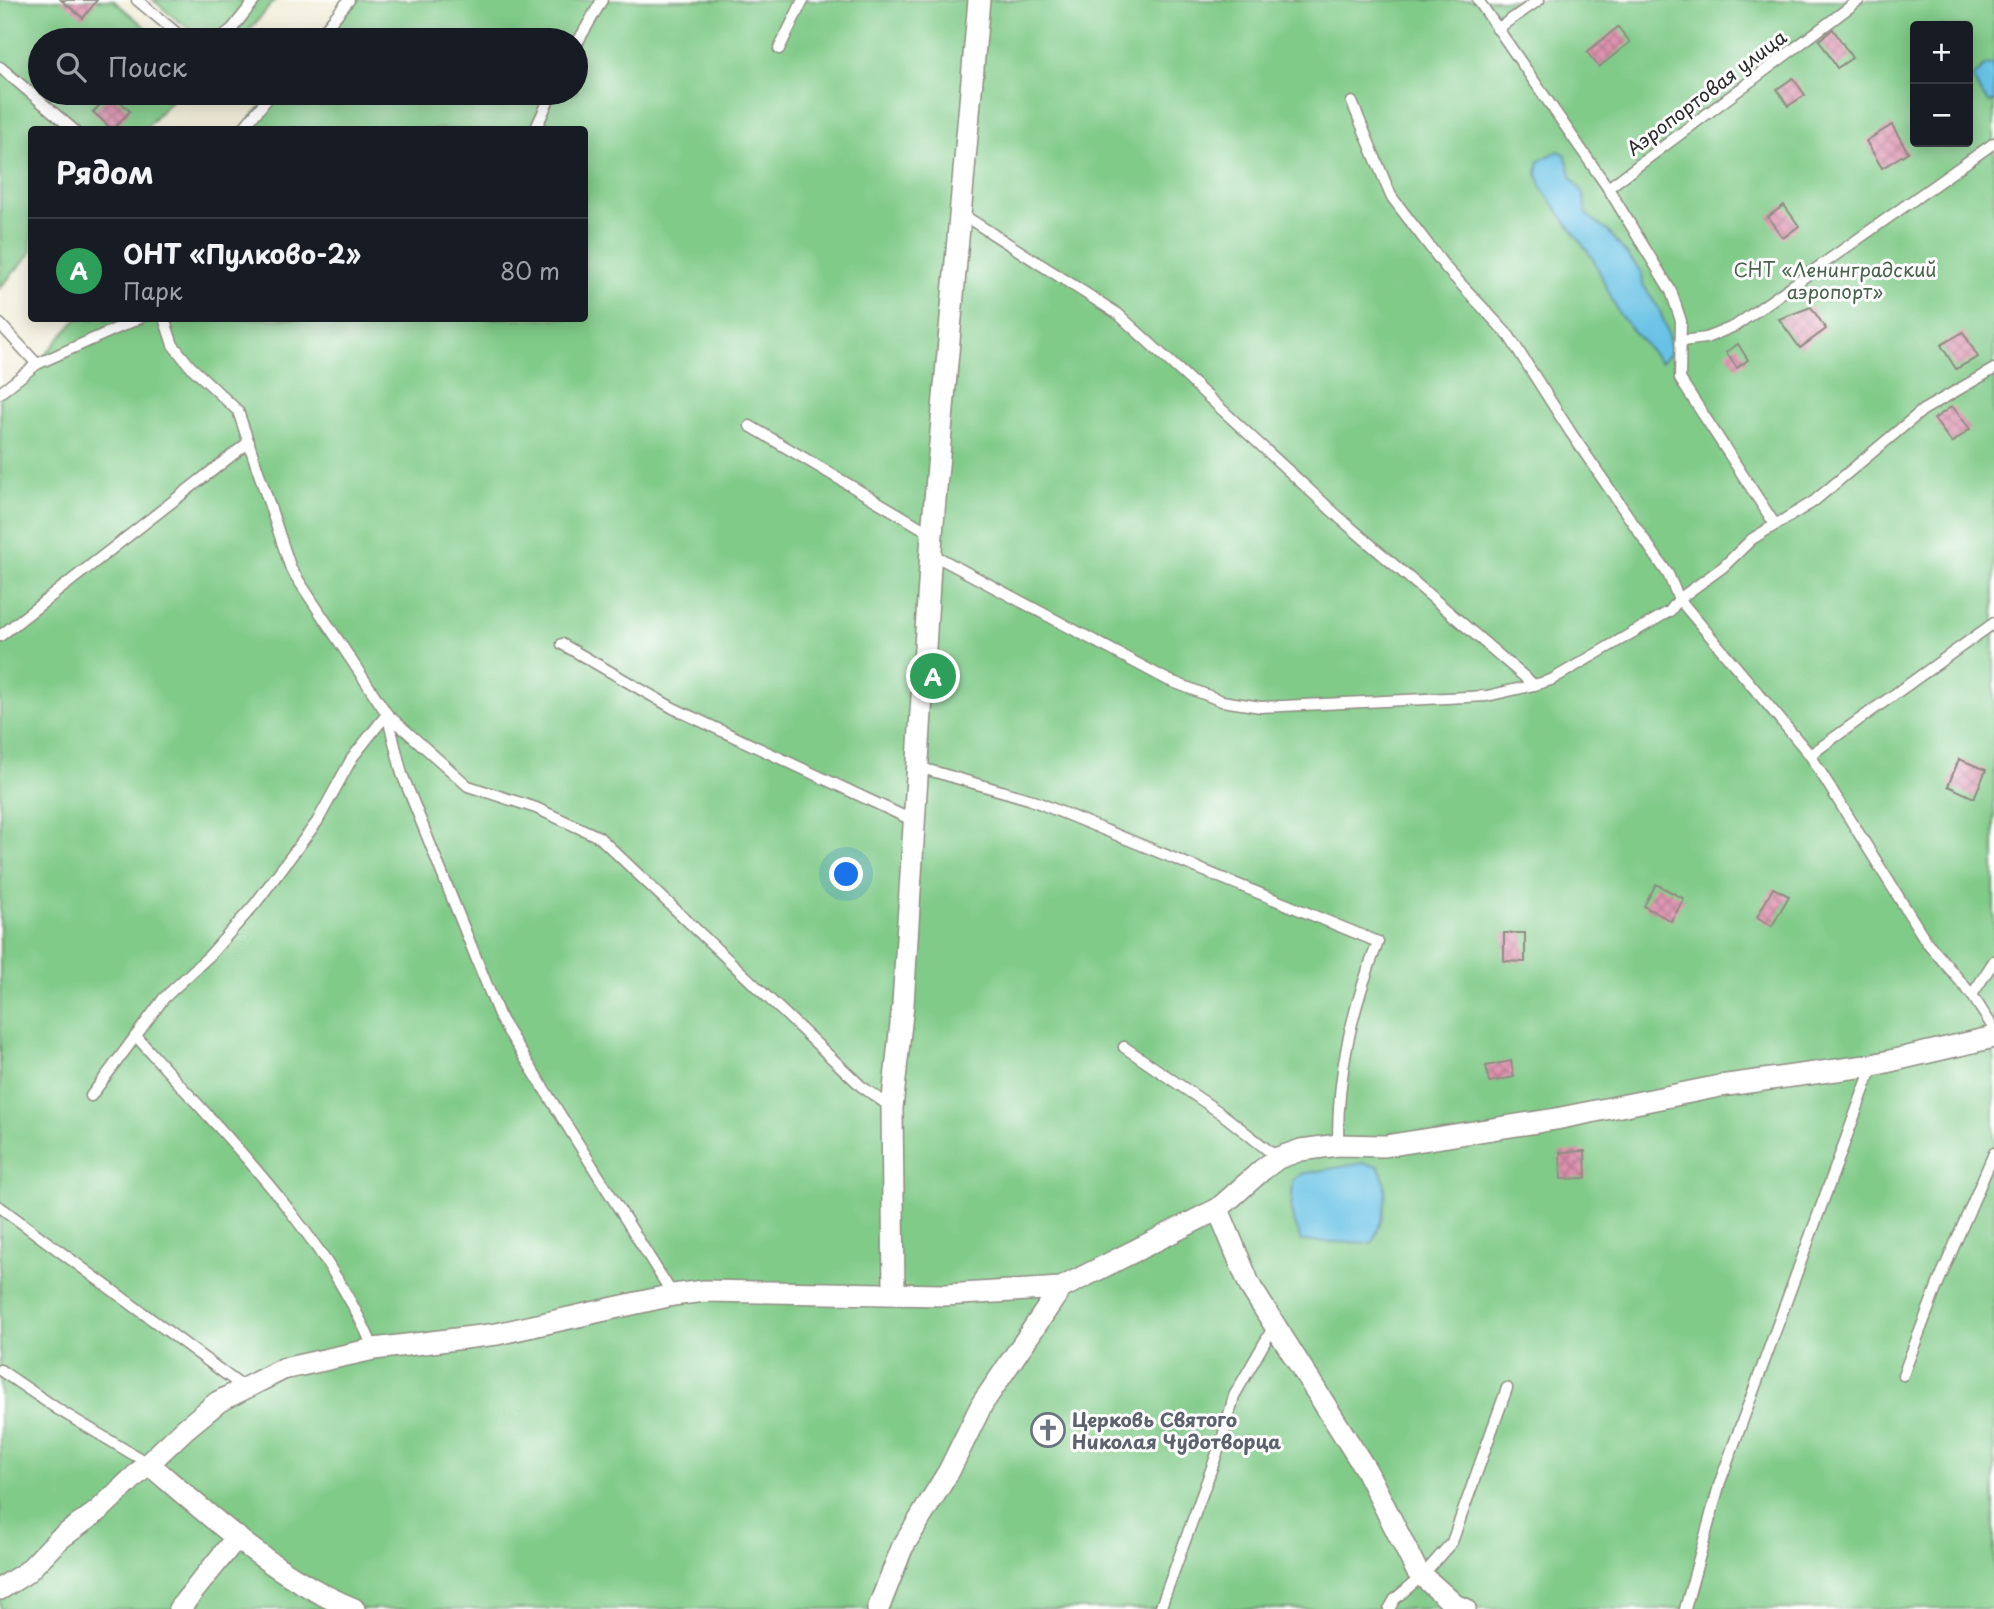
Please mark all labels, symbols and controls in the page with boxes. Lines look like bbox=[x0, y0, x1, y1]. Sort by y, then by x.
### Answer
map controls bbox=[1910, 21, 1973, 147]
button: + bbox=[1910, 21, 1973, 84]
street label: Аэропортовая улица bbox=[1620, 22, 1792, 162]
search box bbox=[28, 28, 588, 105]
text: Поиск bbox=[108, 47, 187, 86]
icon: search bbox=[52, 48, 90, 86]
button: − bbox=[1910, 84, 1973, 147]
text: Рядом bbox=[56, 149, 154, 194]
text: ОНТ «Пулково-2» bbox=[123, 234, 361, 273]
text: A bbox=[70, 253, 88, 288]
text: 80 m bbox=[500, 253, 560, 288]
park label: СНТ «Ленинградский аэропорт» bbox=[1733, 255, 1937, 305]
text: Парк bbox=[123, 273, 182, 308]
pin: A bbox=[910, 650, 956, 702]
your location bbox=[829, 857, 863, 891]
place label: Церковь Святого Николая Чудотворца bbox=[1072, 1405, 1281, 1455]
church icon: Церковь Святого Николая Чудотворца bbox=[1029, 1411, 1067, 1449]

